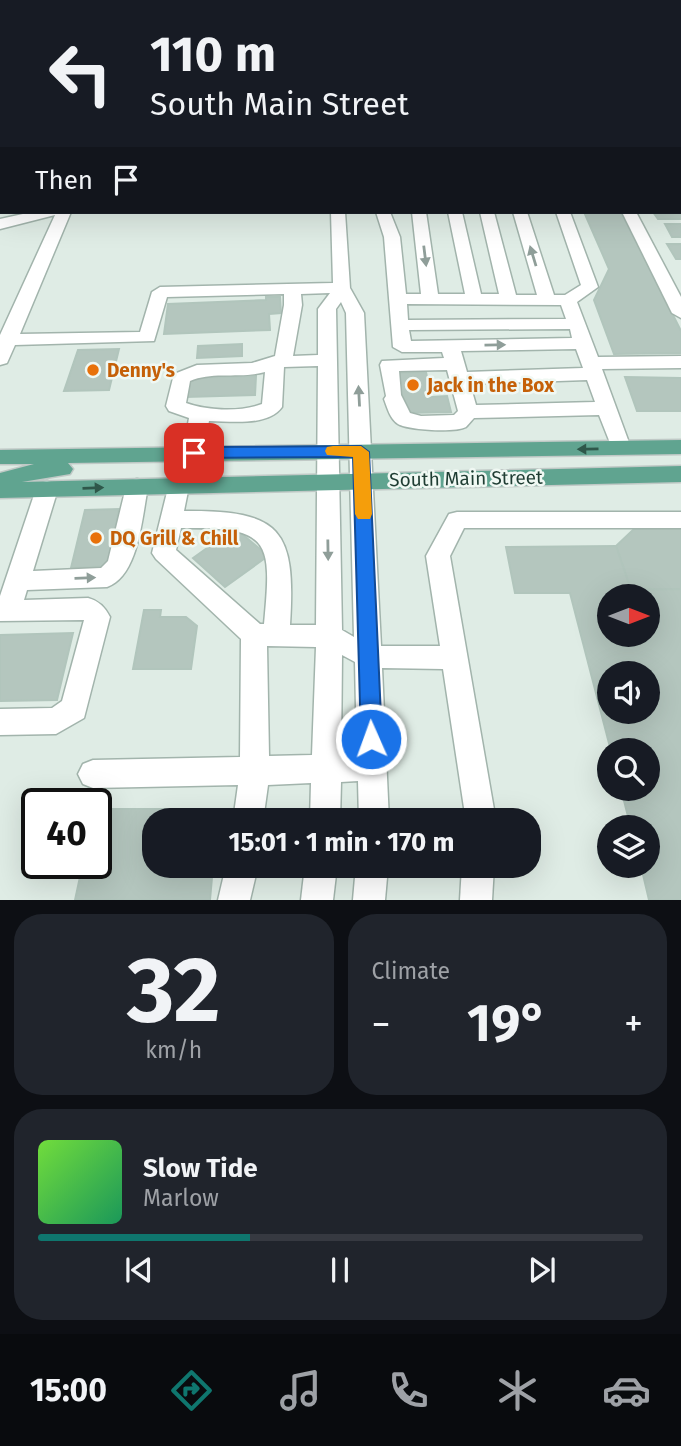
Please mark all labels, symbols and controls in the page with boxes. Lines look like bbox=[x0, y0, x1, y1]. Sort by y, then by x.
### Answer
text: 110 m bbox=[150, 25, 276, 84]
icon: left bbox=[35, 28, 126, 119]
text: South Main Street bbox=[150, 85, 409, 123]
icon: arrive bbox=[107, 161, 145, 199]
text: Then bbox=[35, 165, 93, 196]
one-way arrow bbox=[419, 245, 430, 267]
one-way arrow bbox=[528, 245, 538, 266]
one-way arrow bbox=[484, 339, 506, 351]
place label: Denny's bbox=[107, 359, 175, 382]
marker: Denny's bbox=[85, 362, 101, 378]
place label: Jack in the Box bbox=[426, 374, 554, 397]
marker: Jack in the Box bbox=[405, 377, 421, 393]
one-way arrow bbox=[353, 385, 364, 407]
pin bbox=[164, 423, 224, 483]
icon: arrive bbox=[175, 434, 213, 472]
one-way arrow bbox=[577, 443, 599, 455]
street label: South Main Street bbox=[389, 466, 543, 491]
one-way arrow bbox=[82, 482, 104, 494]
place label: DQ Grill & Chill bbox=[110, 527, 239, 550]
marker: DQ Grill & Chill bbox=[88, 530, 104, 546]
one-way arrow bbox=[322, 539, 334, 561]
one-way arrow bbox=[75, 572, 97, 583]
north arrow bbox=[597, 584, 660, 648]
map controls bbox=[597, 584, 660, 878]
button: sound bbox=[597, 661, 660, 724]
position arrow bbox=[334, 702, 408, 776]
button: search bbox=[597, 738, 660, 801]
speed limit sign: 40 bbox=[21, 788, 112, 879]
button: layers bbox=[597, 815, 660, 878]
text: 15:01 · 1 min · 170 m bbox=[229, 827, 454, 858]
text: 32 bbox=[127, 936, 220, 1045]
text: Climate bbox=[372, 957, 450, 985]
text: 19° bbox=[467, 992, 547, 1055]
text: − bbox=[372, 1001, 391, 1047]
text: + bbox=[624, 1001, 643, 1047]
text: km/h bbox=[145, 1036, 202, 1064]
text: Slow Tide bbox=[143, 1153, 258, 1184]
text: Marlow bbox=[143, 1184, 219, 1212]
icon: previous bbox=[120, 1251, 158, 1289]
icon: pause bbox=[321, 1251, 359, 1289]
icon: next bbox=[523, 1251, 561, 1289]
icon: directions bbox=[167, 1366, 216, 1415]
icon: music bbox=[276, 1366, 325, 1415]
icon: phone bbox=[384, 1366, 433, 1415]
icon: climate bbox=[493, 1366, 542, 1415]
icon: car bbox=[602, 1366, 651, 1415]
text: 15:00 bbox=[30, 1371, 107, 1409]

